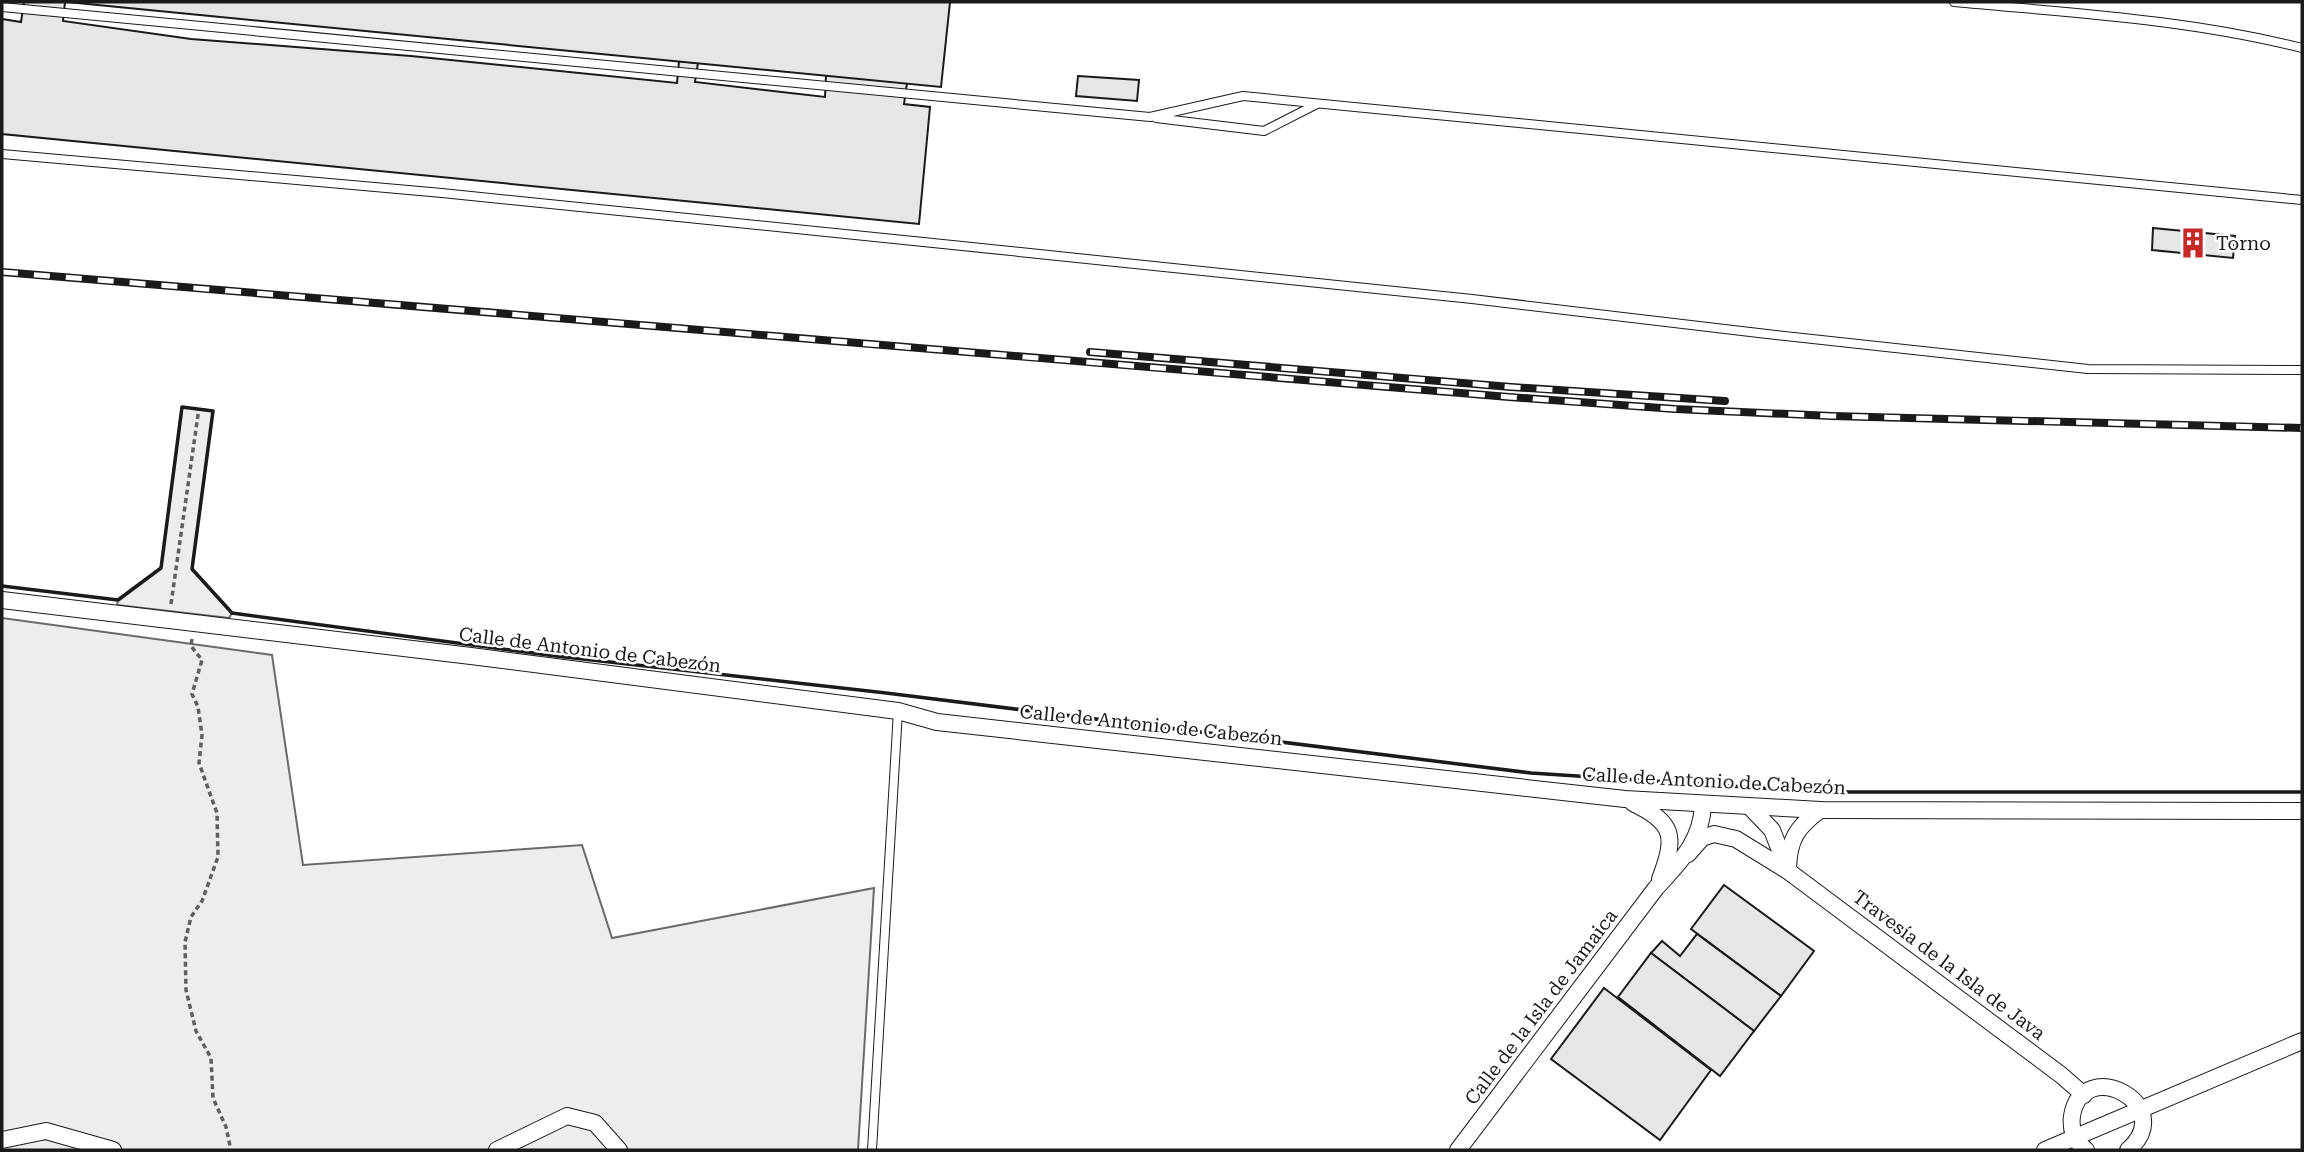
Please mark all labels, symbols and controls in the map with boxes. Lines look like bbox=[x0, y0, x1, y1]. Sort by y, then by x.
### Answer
building icon: Torno bbox=[2176, 226, 2210, 260]
place label: Torno bbox=[2216, 232, 2271, 255]
street label: Calle de Antonio de Cabezón bbox=[458, 622, 722, 678]
street label: Calle de Antonio de Cabezón bbox=[1019, 700, 1283, 750]
street label: Calle de Antonio de Cabezón bbox=[1582, 763, 1846, 799]
street label: Travesía de la Isla de Java bbox=[1848, 885, 2050, 1045]
street label: Calle de la Isla de Jamaica bbox=[1460, 904, 1623, 1109]

